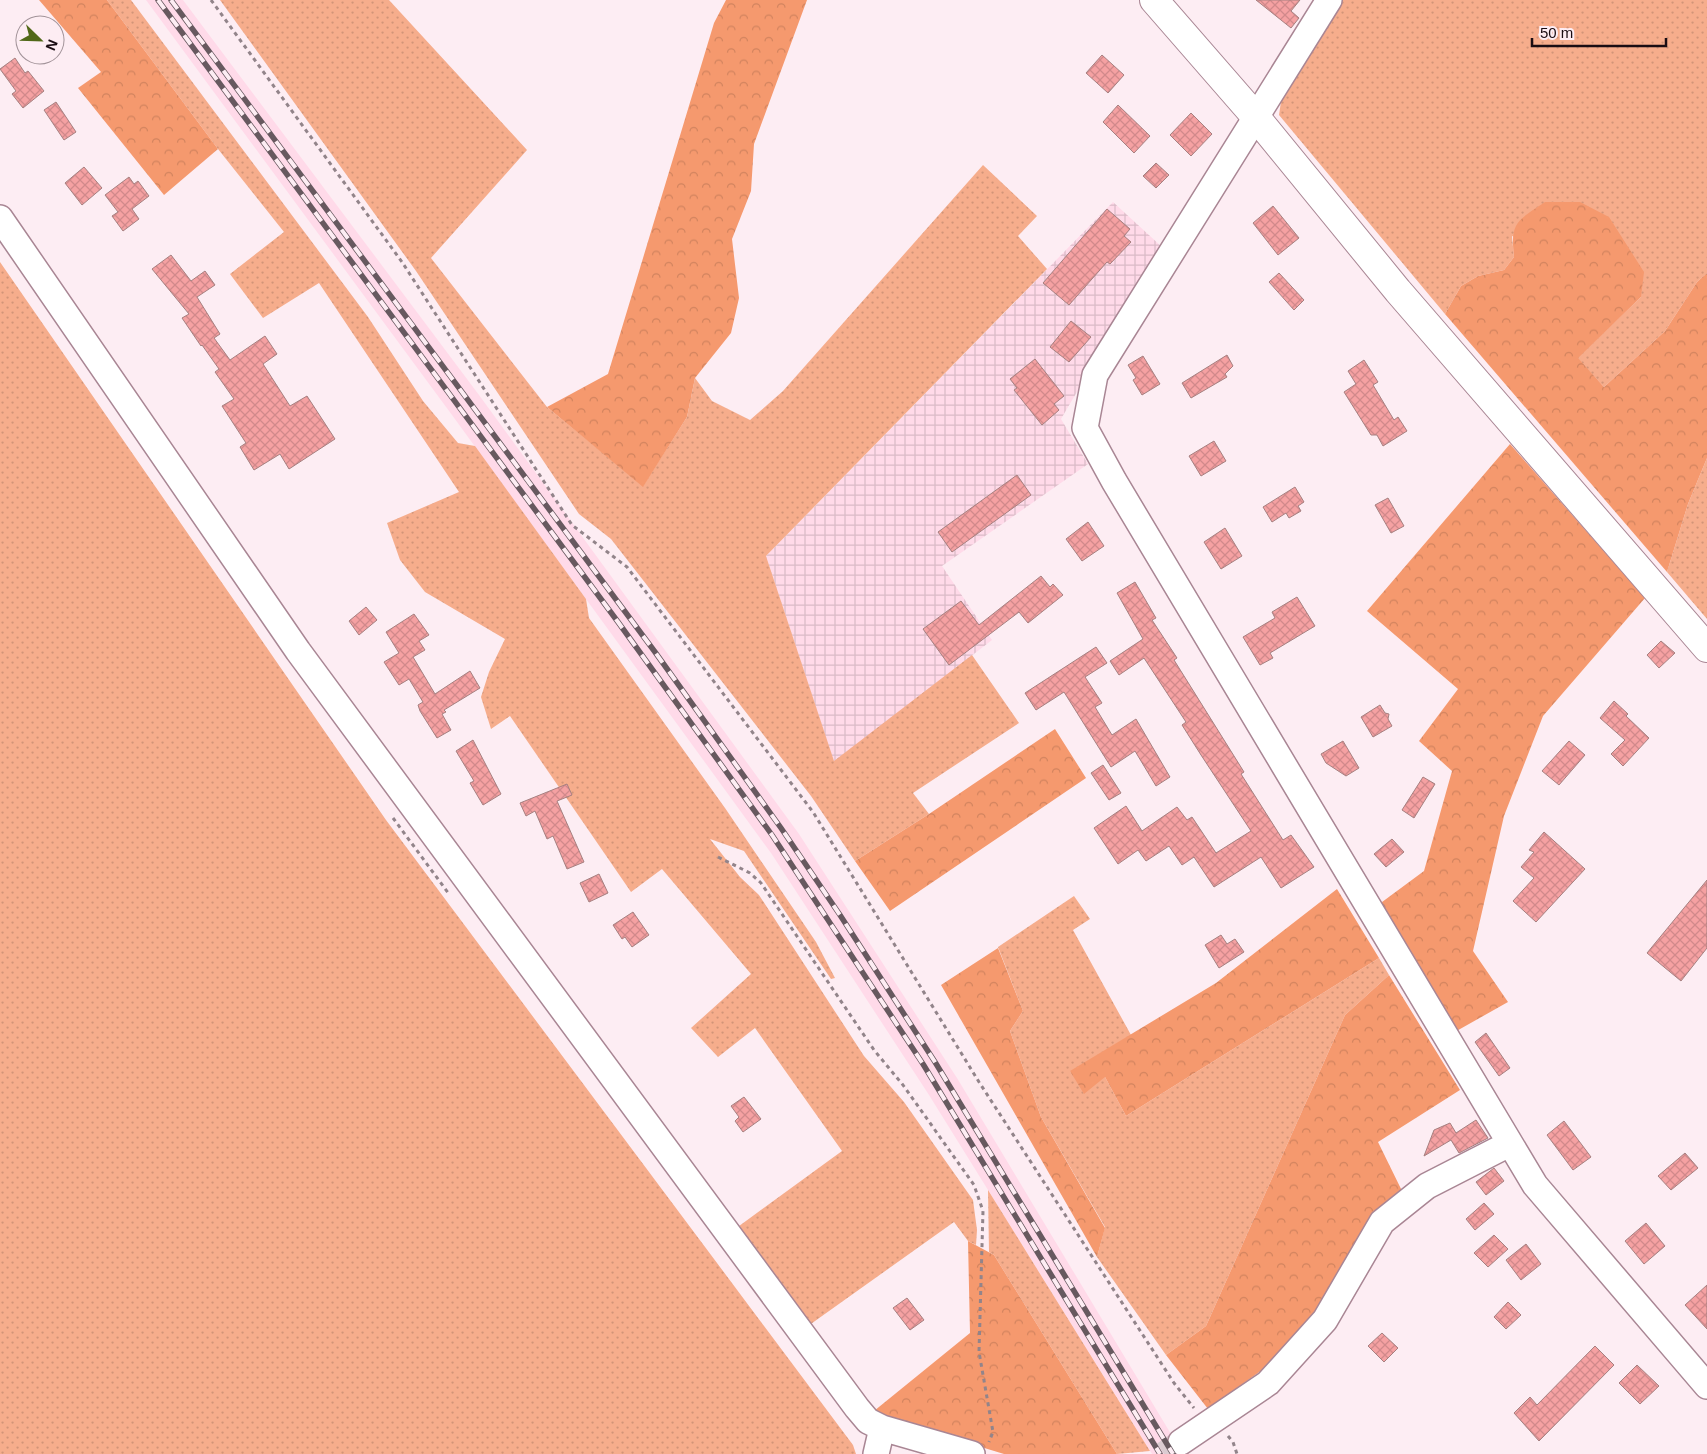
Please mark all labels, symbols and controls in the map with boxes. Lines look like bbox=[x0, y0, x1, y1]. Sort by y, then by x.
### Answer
north arrow bbox=[15, 15, 65, 65]
scale bar bbox=[1532, 15, 1666, 47]
text: 50 m bbox=[1540, 24, 1573, 41]
text: N bbox=[43, 37, 61, 53]

